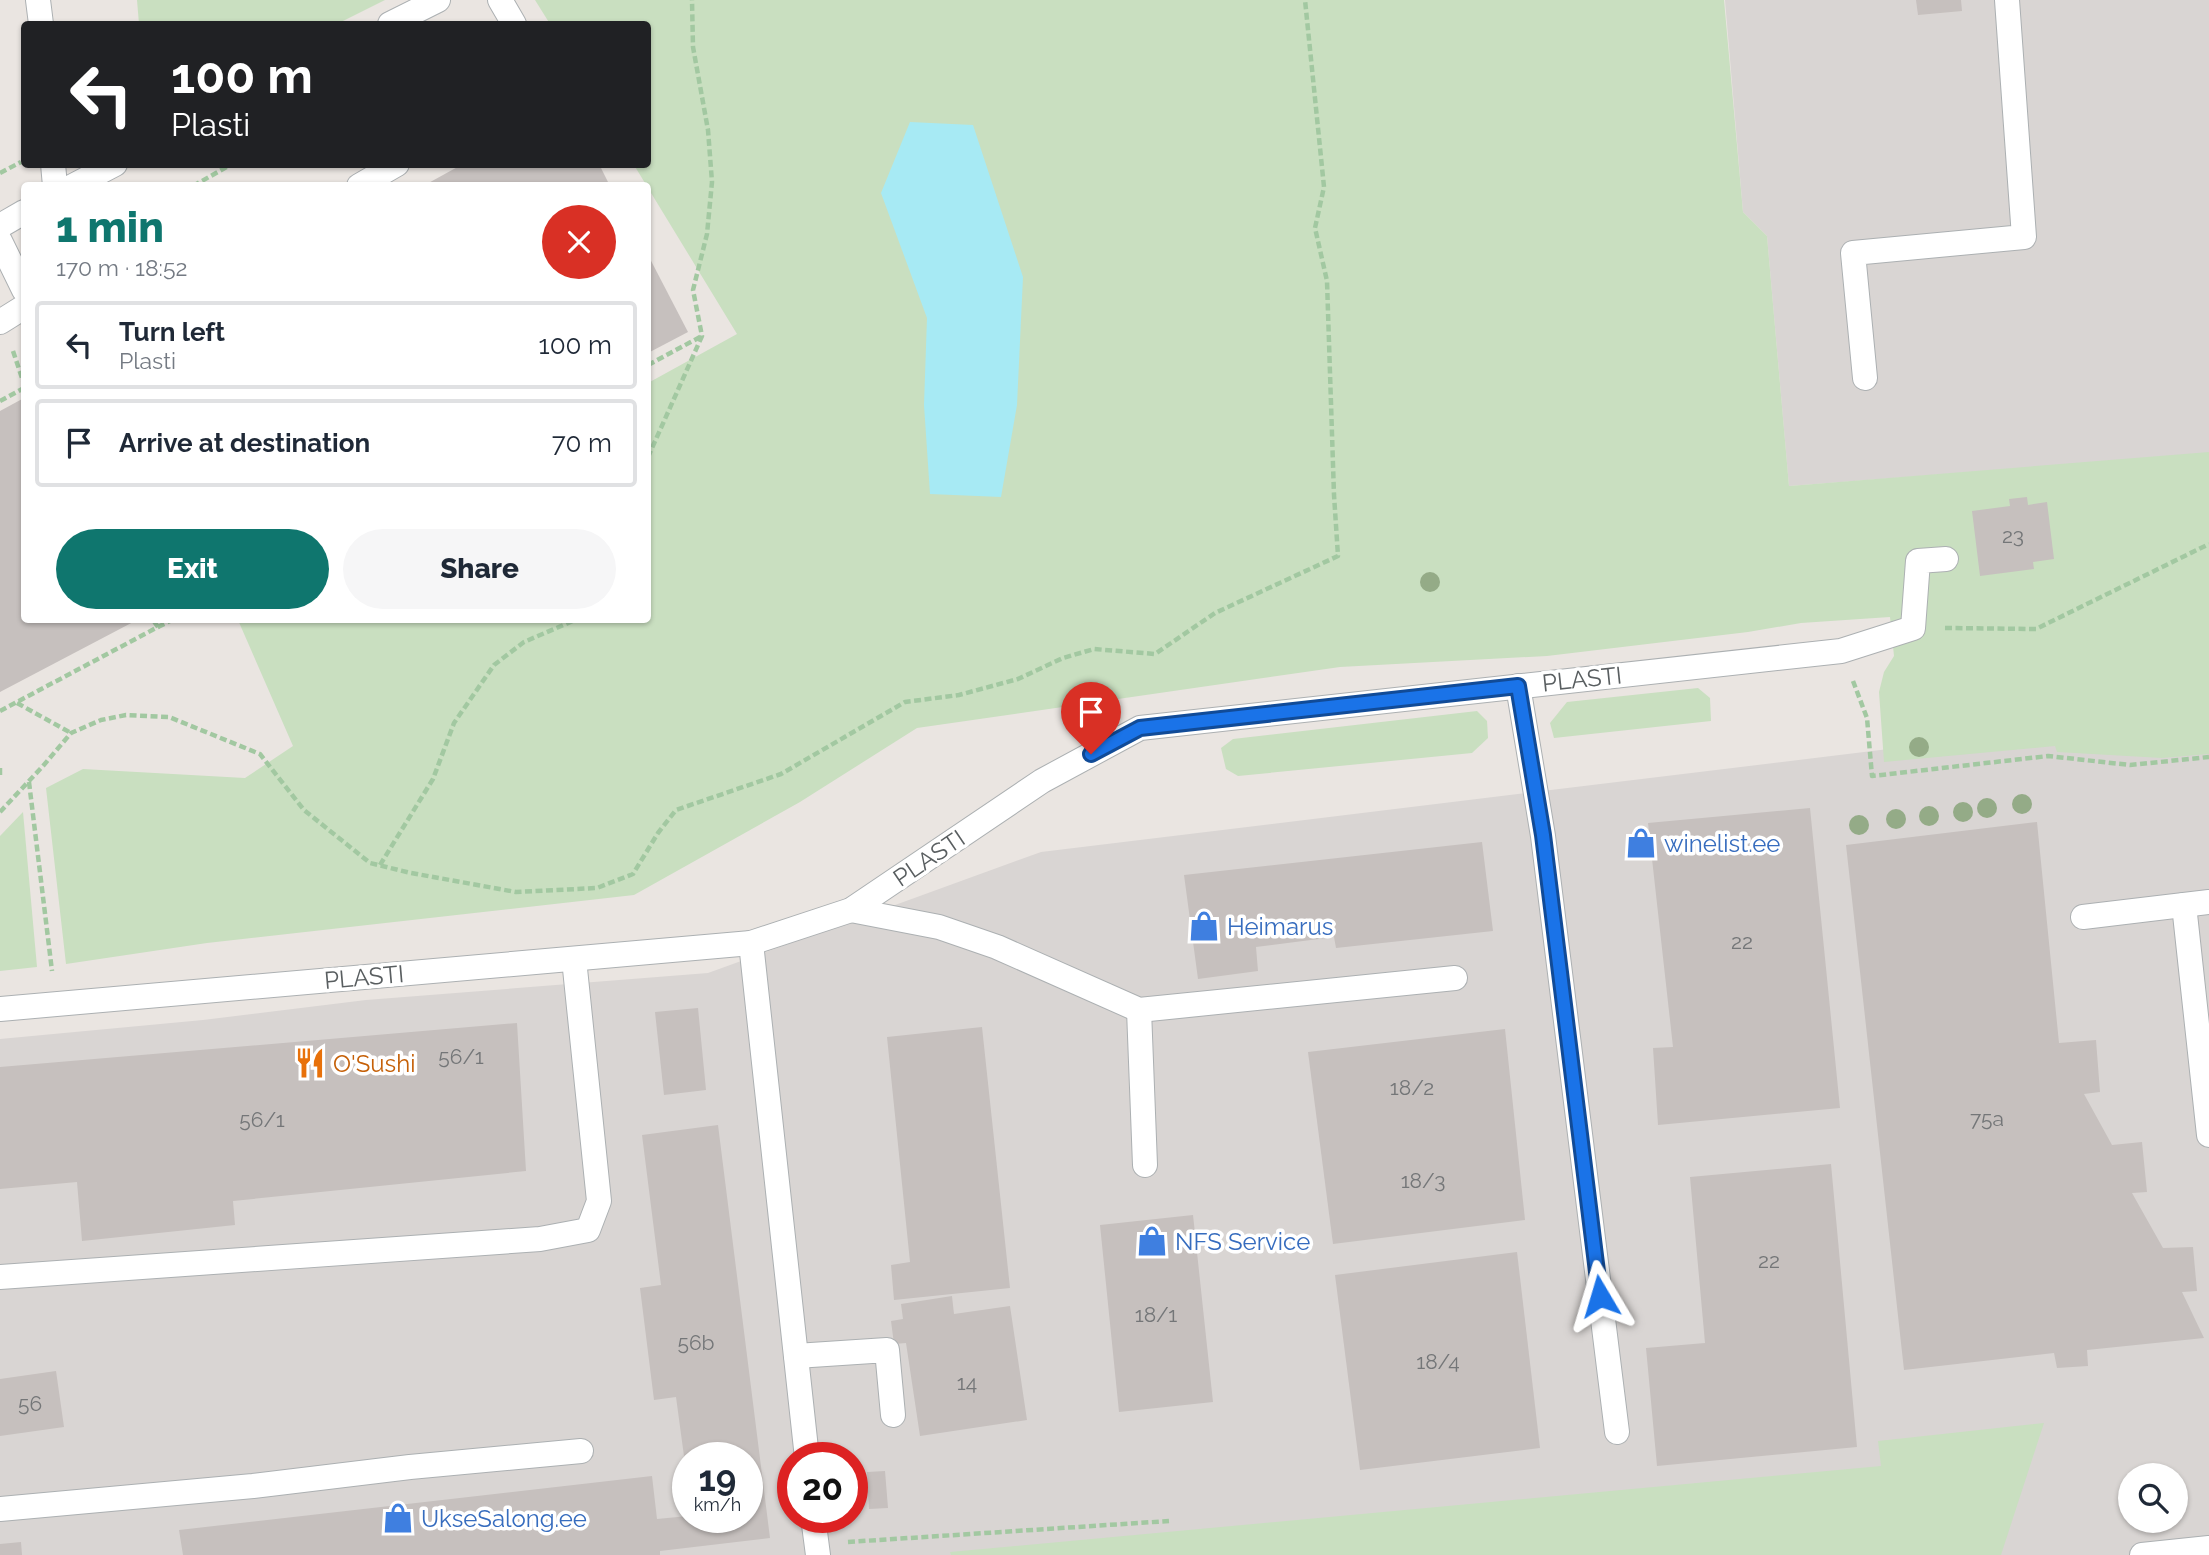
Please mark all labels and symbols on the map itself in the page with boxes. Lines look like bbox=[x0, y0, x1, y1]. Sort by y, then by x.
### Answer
house number: 23 bbox=[2002, 523, 2024, 548]
street label: PLASTI bbox=[1541, 660, 1623, 698]
pin bbox=[1061, 682, 1121, 754]
street label: PLASTI bbox=[888, 824, 970, 892]
shop icon: winelist.ee bbox=[1624, 826, 1658, 860]
place label: winelist.ee bbox=[1664, 829, 1780, 858]
shop icon: Heimarus bbox=[1187, 909, 1221, 943]
place label: Heimarus bbox=[1227, 912, 1333, 941]
house number: 22 bbox=[1731, 929, 1753, 954]
street label: PLASTI bbox=[323, 959, 405, 995]
house number: 56/1 bbox=[438, 1044, 484, 1069]
restaurant icon: O'Sushi bbox=[293, 1046, 327, 1080]
place label: O'Sushi bbox=[333, 1049, 415, 1078]
house number: 18/2 bbox=[1390, 1075, 1434, 1100]
house number: 75a bbox=[1970, 1106, 2004, 1131]
house number: 56/1 bbox=[239, 1107, 285, 1132]
house number: 18/3 bbox=[1401, 1168, 1445, 1193]
shop icon: NFS Service bbox=[1135, 1224, 1169, 1258]
place label: NFS Service bbox=[1175, 1227, 1310, 1256]
house number: 22 bbox=[1758, 1248, 1780, 1273]
position arrow bbox=[1563, 1259, 1637, 1333]
house number: 18/1 bbox=[1135, 1302, 1177, 1327]
house number: 56b bbox=[677, 1330, 715, 1355]
house number: 18/4 bbox=[1416, 1349, 1460, 1374]
house number: 14 bbox=[957, 1370, 977, 1395]
house number: 56 bbox=[18, 1391, 42, 1416]
speed limit sign: 20 bbox=[777, 1442, 868, 1533]
shop icon: UkseSalong.ee bbox=[381, 1501, 415, 1535]
place label: UkseSalong.ee bbox=[421, 1504, 587, 1533]

